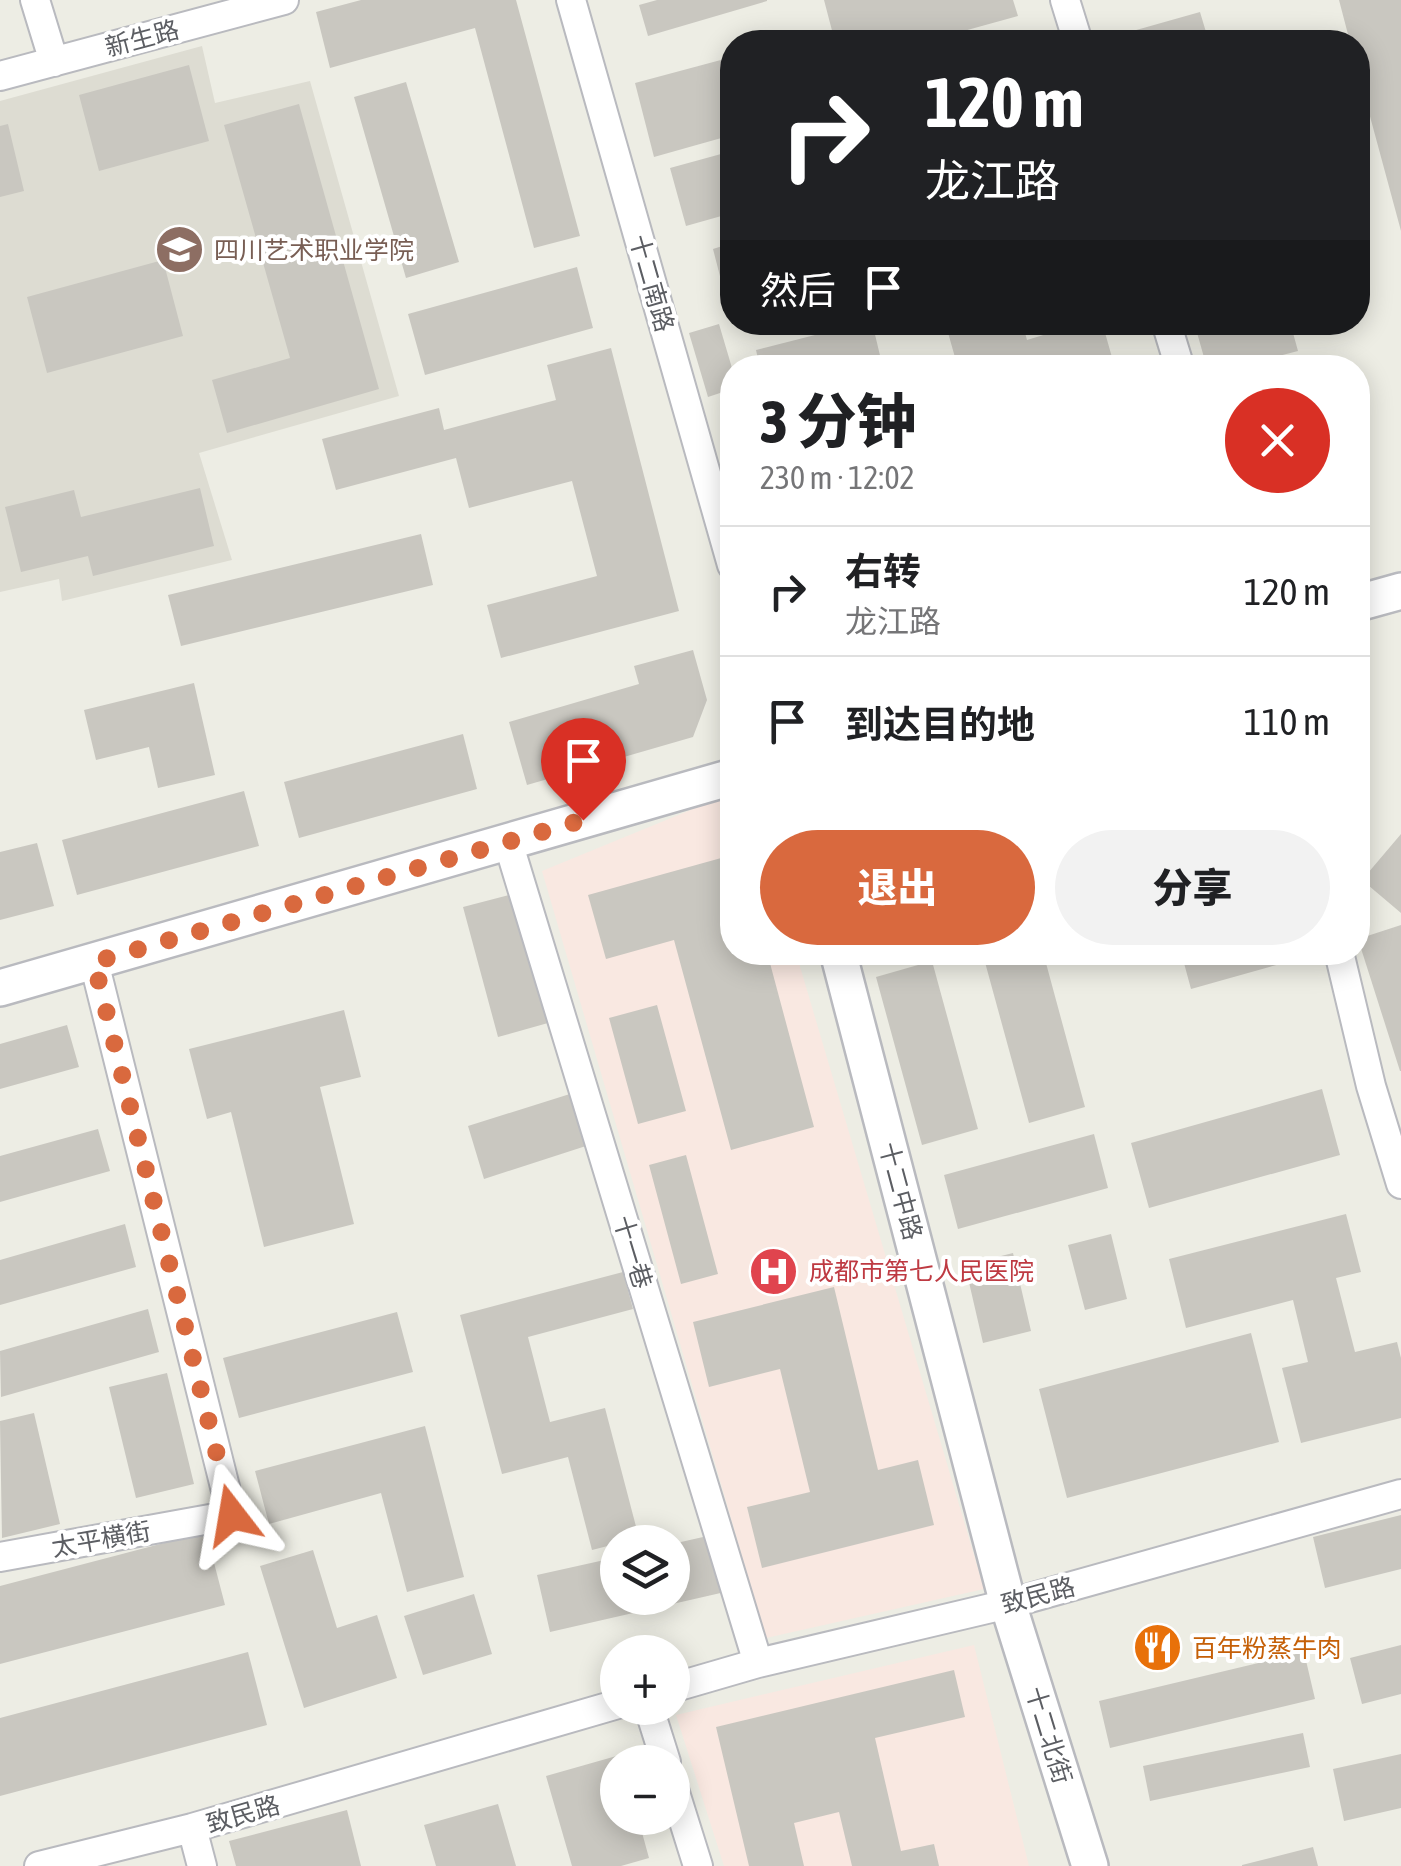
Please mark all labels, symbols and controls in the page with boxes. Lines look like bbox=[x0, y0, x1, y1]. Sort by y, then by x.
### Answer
street label: 新生路 bbox=[102, 15, 182, 61]
text: 120 m bbox=[925, 62, 1084, 142]
icon: right bbox=[760, 70, 890, 200]
text: 龙江路 bbox=[925, 155, 1060, 207]
school or university icon: 四川艺术职业学院 bbox=[153, 224, 205, 276]
street label: 十二南路 bbox=[625, 231, 679, 335]
place label: 四川艺术职业学院 bbox=[214, 236, 414, 264]
icon: arrive bbox=[856, 260, 911, 315]
text: 然后 bbox=[760, 269, 836, 312]
text: 3 分钟 bbox=[760, 387, 916, 456]
button: close bbox=[1225, 388, 1330, 493]
text: 230 m · 12:02 bbox=[760, 459, 915, 496]
text: 右转 bbox=[845, 550, 921, 593]
icon: right bbox=[760, 564, 815, 619]
text: 120 m bbox=[1244, 570, 1330, 613]
text: 龙江路 bbox=[845, 603, 941, 640]
icon: arrive bbox=[760, 694, 815, 749]
text: 110 m bbox=[1244, 700, 1330, 743]
text: 到达目的地 bbox=[845, 703, 1035, 746]
pin bbox=[541, 718, 626, 821]
icon: arrive bbox=[556, 733, 611, 788]
button: 退出 bbox=[760, 830, 1035, 945]
button: 分享 bbox=[1055, 830, 1330, 945]
street label: 十二中路 bbox=[875, 1139, 927, 1243]
street label: 十一巷 bbox=[609, 1212, 657, 1292]
hospital icon: 成都市第七人民医院 bbox=[748, 1245, 800, 1297]
place label: 成都市第七人民医院 bbox=[809, 1257, 1034, 1285]
position arrow bbox=[180, 1463, 284, 1567]
street label: 太平横街 bbox=[49, 1517, 153, 1561]
map controls bbox=[600, 1525, 690, 1835]
button: layers bbox=[600, 1525, 690, 1615]
street label: 致民路 bbox=[998, 1572, 1078, 1618]
restaurant icon: 百年粉蒸牛肉 bbox=[1131, 1622, 1183, 1674]
place label: 百年粉蒸牛肉 bbox=[1192, 1634, 1342, 1662]
button: + bbox=[600, 1635, 690, 1725]
street label: 十二北街 bbox=[1021, 1683, 1077, 1787]
button: − bbox=[600, 1745, 690, 1835]
street label: 致民路 bbox=[203, 1790, 283, 1838]

